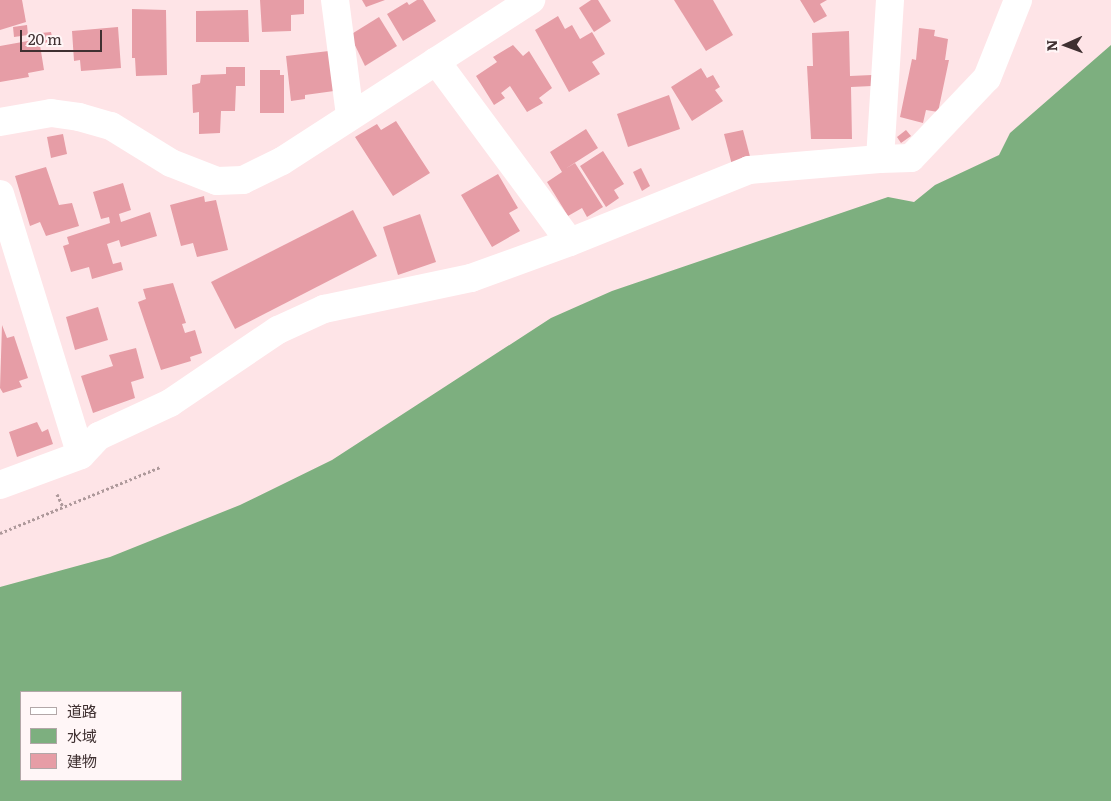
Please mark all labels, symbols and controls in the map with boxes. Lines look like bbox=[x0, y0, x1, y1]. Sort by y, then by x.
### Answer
scale bar bbox=[22, 20, 105, 52]
north arrow bbox=[1041, 20, 1091, 70]
text: 20 m bbox=[28, 27, 62, 50]
text: N bbox=[1041, 39, 1061, 52]
legend bbox=[20, 691, 182, 781]
text: 道路 bbox=[67, 699, 97, 722]
text: 水域 bbox=[67, 724, 97, 747]
text: 建物 bbox=[67, 749, 97, 772]

